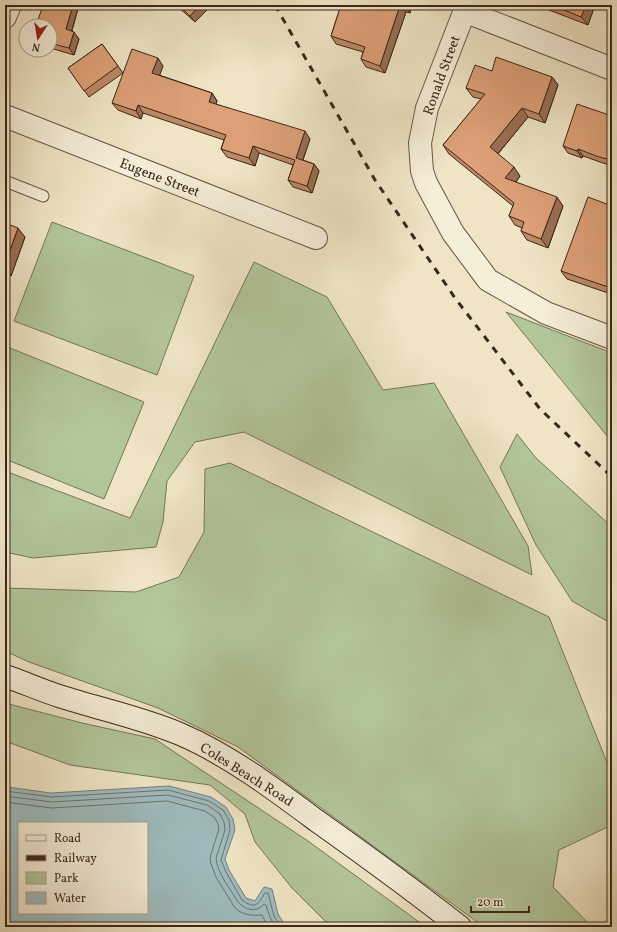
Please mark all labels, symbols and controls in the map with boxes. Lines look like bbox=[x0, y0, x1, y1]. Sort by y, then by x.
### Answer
north arrow bbox=[18, 18, 58, 58]
street label: Ronald Street bbox=[419, 33, 466, 118]
text: N bbox=[31, 38, 42, 54]
street label: Eugene Street bbox=[117, 154, 202, 202]
street label: Coles Beach Road bbox=[196, 739, 297, 812]
legend bbox=[18, 822, 148, 914]
text: Road bbox=[54, 831, 81, 847]
text: Railway bbox=[54, 851, 97, 867]
text: Park bbox=[54, 871, 79, 887]
scale bar bbox=[471, 888, 529, 914]
text: Water bbox=[54, 891, 86, 907]
text: 20 m bbox=[477, 895, 504, 911]

